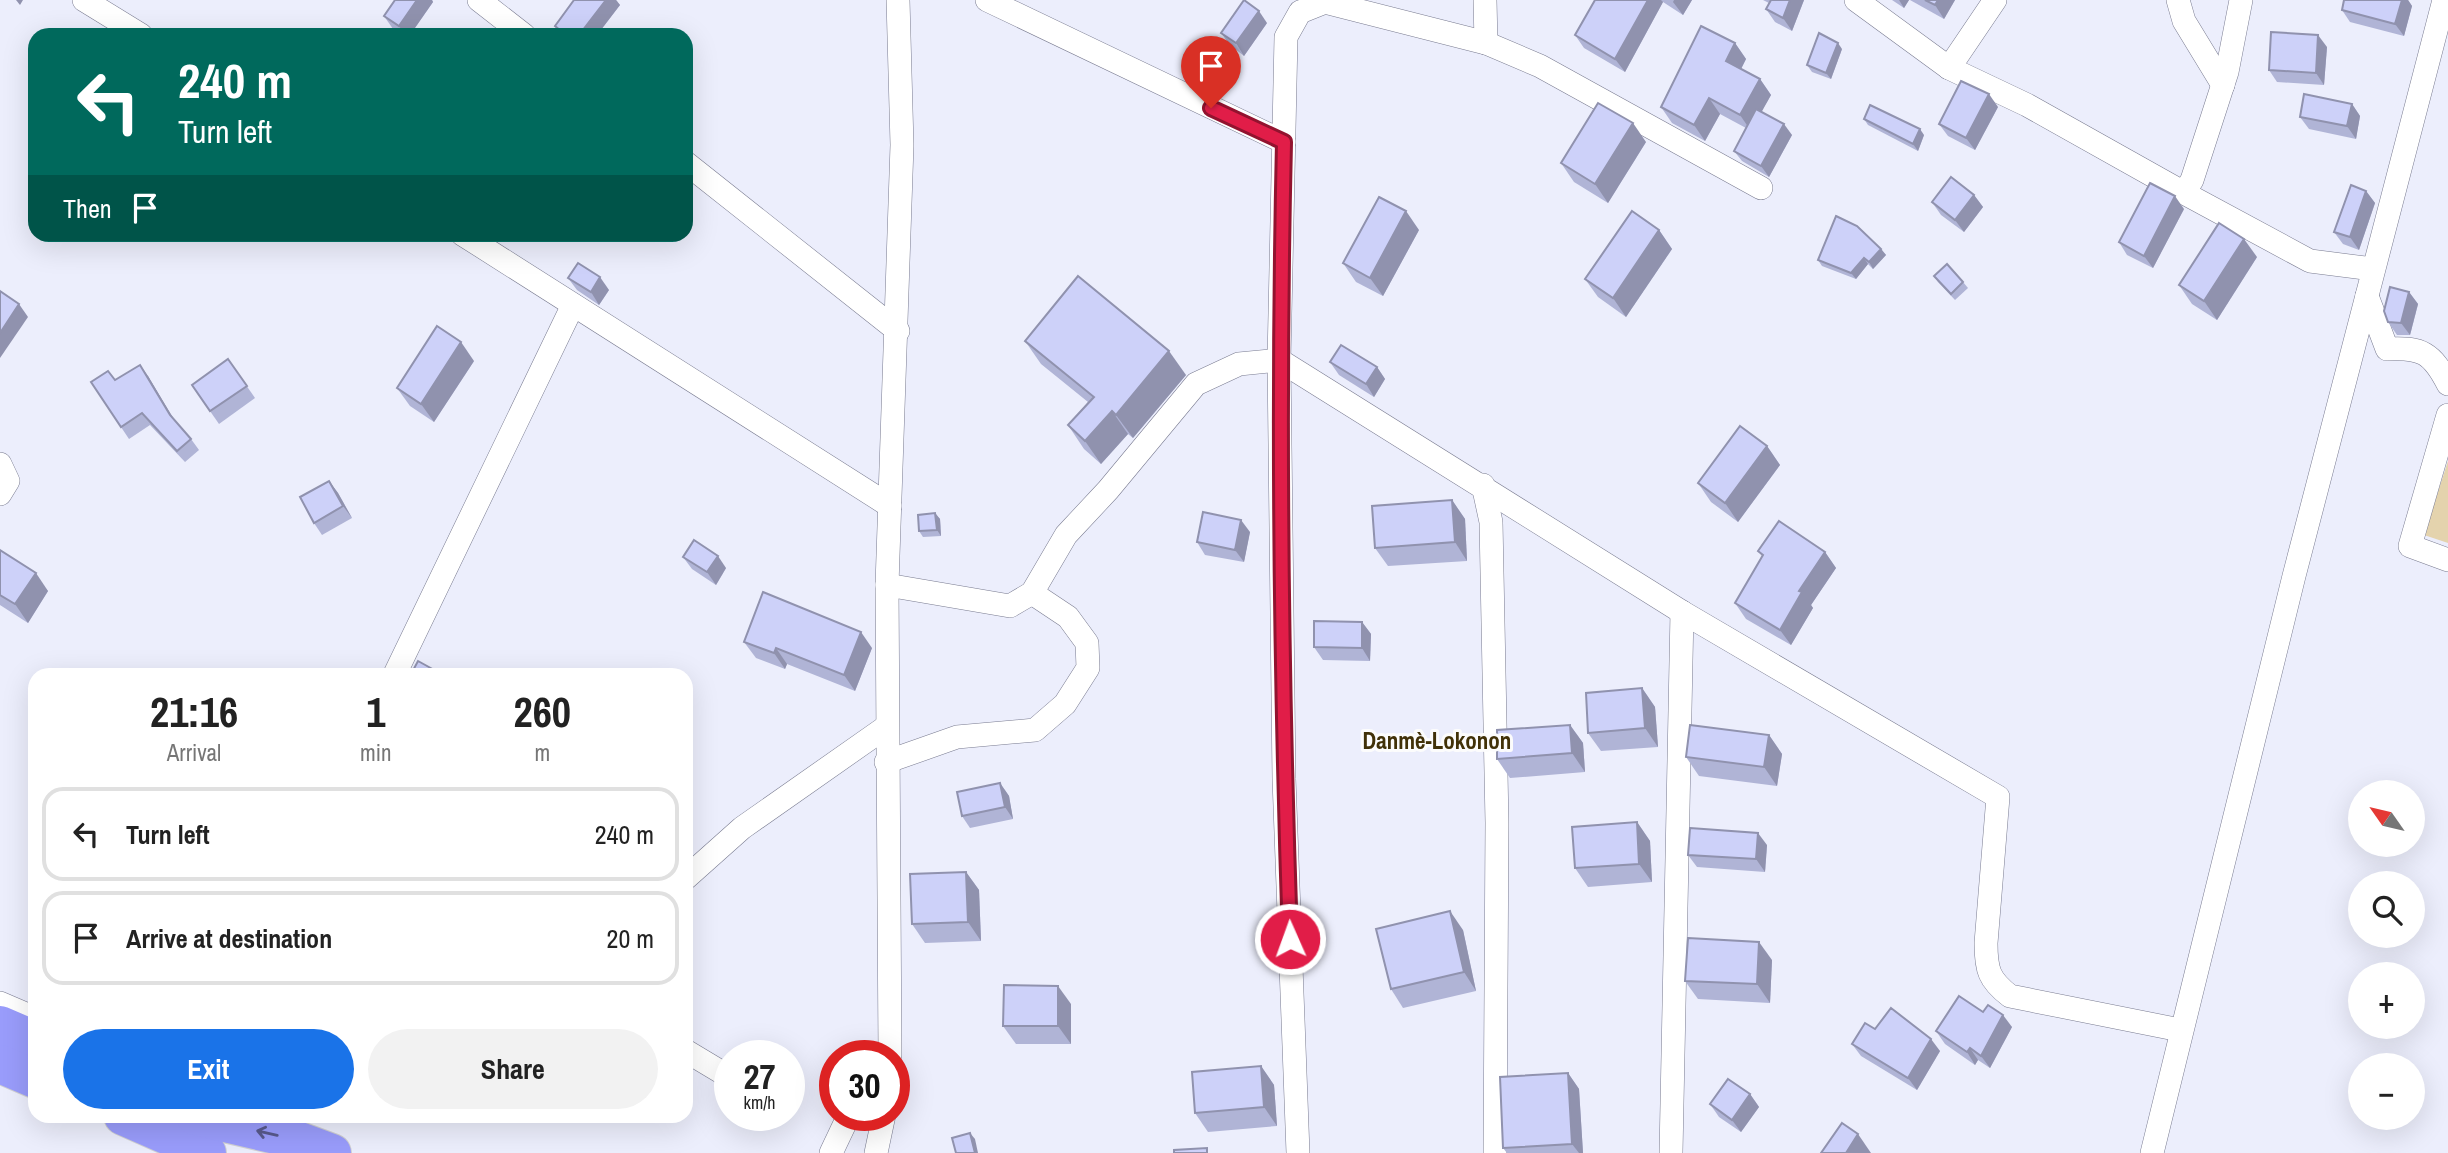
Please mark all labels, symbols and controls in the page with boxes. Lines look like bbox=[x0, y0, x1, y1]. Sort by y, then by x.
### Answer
pin bbox=[1181, 36, 1241, 108]
text: 240 m bbox=[178, 47, 292, 113]
icon: arrive bbox=[1192, 47, 1230, 85]
icon: left bbox=[63, 56, 154, 147]
text: Turn left bbox=[178, 110, 272, 153]
icon: arrive bbox=[126, 189, 164, 227]
text: Then bbox=[63, 191, 112, 226]
text: 21:16 bbox=[150, 684, 238, 740]
text: 1 bbox=[366, 684, 385, 740]
text: 260 bbox=[514, 684, 571, 740]
district label: Danmè-Lokonon bbox=[1363, 725, 1511, 756]
text: Arrival bbox=[167, 737, 221, 768]
text: min bbox=[360, 737, 392, 768]
text: m bbox=[534, 737, 550, 768]
north arrow bbox=[2348, 780, 2426, 858]
map controls bbox=[2348, 780, 2425, 1130]
icon: left bbox=[67, 815, 105, 853]
text: Turn left bbox=[126, 817, 210, 852]
text: 240 m bbox=[595, 817, 654, 852]
button: search bbox=[2348, 871, 2425, 948]
position arrow bbox=[1253, 902, 1327, 976]
icon: arrive bbox=[67, 919, 105, 957]
text: Arrive at destination bbox=[126, 921, 332, 956]
text: 20 m bbox=[607, 921, 654, 956]
button: + bbox=[2348, 962, 2425, 1039]
button: Exit bbox=[63, 1029, 354, 1109]
button: Share bbox=[368, 1029, 658, 1109]
speed limit sign: 30 bbox=[819, 1040, 910, 1131]
text: 27 bbox=[744, 1053, 775, 1100]
button: − bbox=[2348, 1053, 2425, 1130]
text: km/h bbox=[744, 1090, 776, 1115]
one-way arrow bbox=[256, 1126, 279, 1140]

